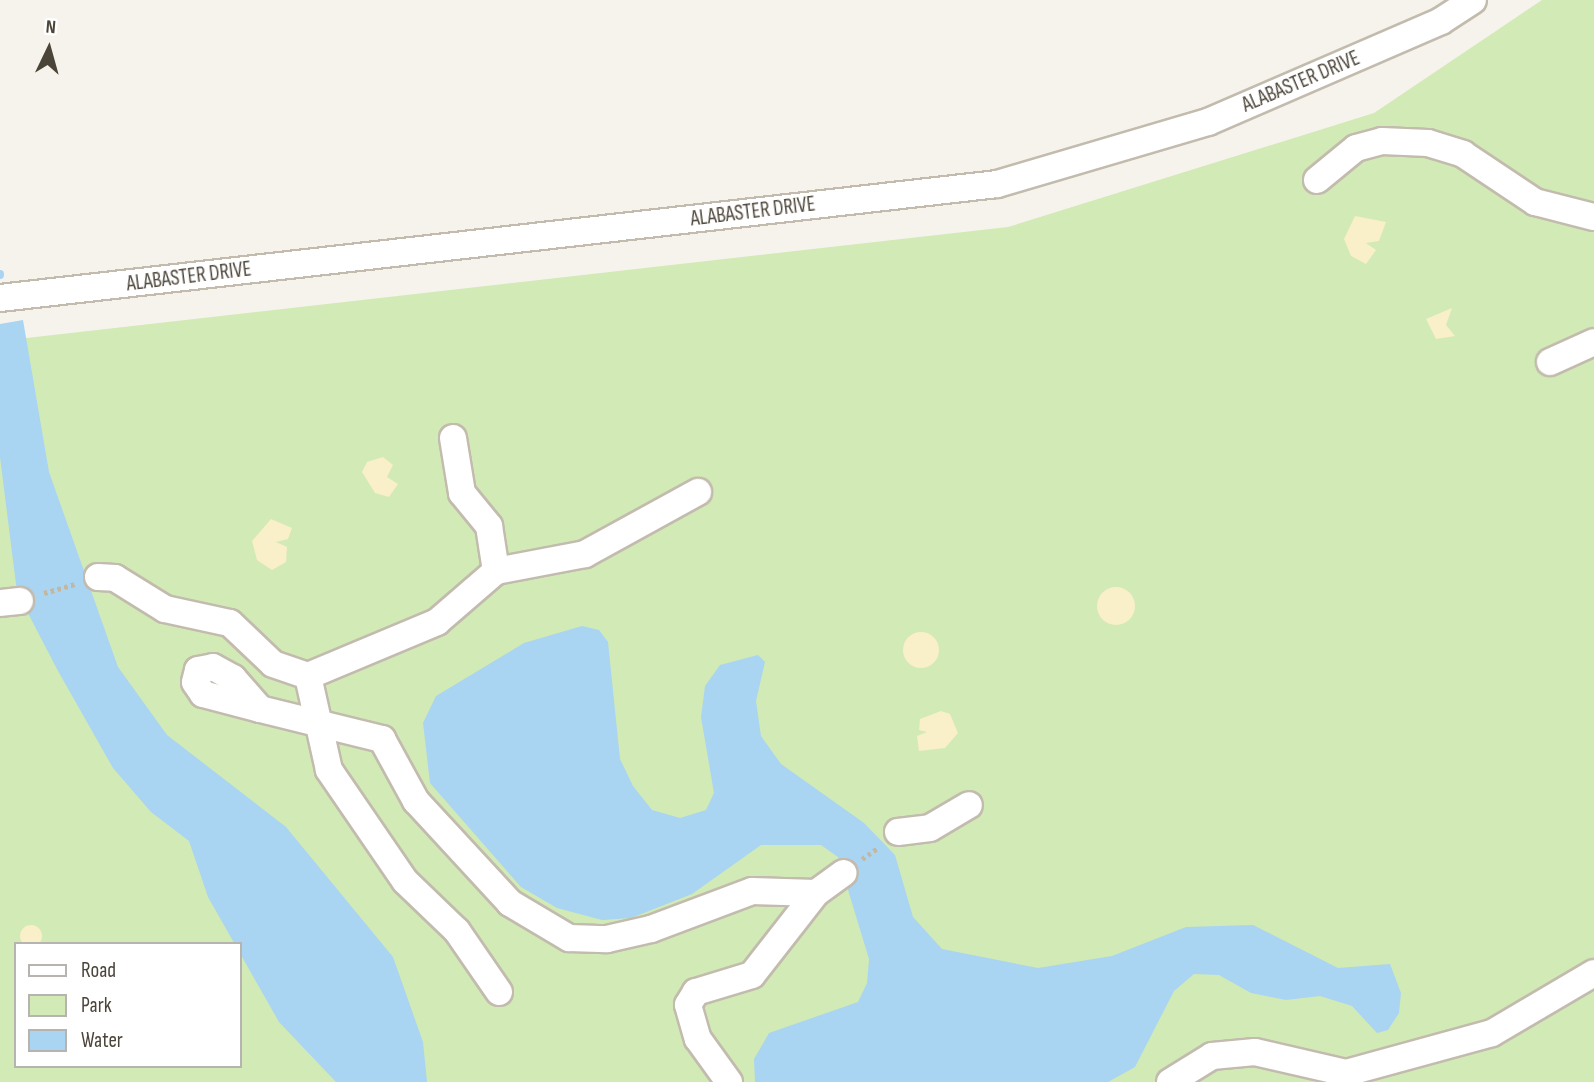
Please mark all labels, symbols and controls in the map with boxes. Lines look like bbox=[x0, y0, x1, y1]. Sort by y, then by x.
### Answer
north arrow bbox=[14, 14, 84, 84]
text: N bbox=[45, 16, 57, 39]
street label: ALABASTER DRIVE bbox=[1238, 46, 1364, 118]
street label: ALABASTER DRIVE bbox=[689, 192, 817, 232]
street label: ALABASTER DRIVE bbox=[125, 257, 253, 297]
legend bbox=[14, 942, 242, 1068]
text: Road bbox=[81, 958, 116, 983]
text: Park bbox=[81, 993, 112, 1018]
text: Water bbox=[81, 1028, 123, 1053]

